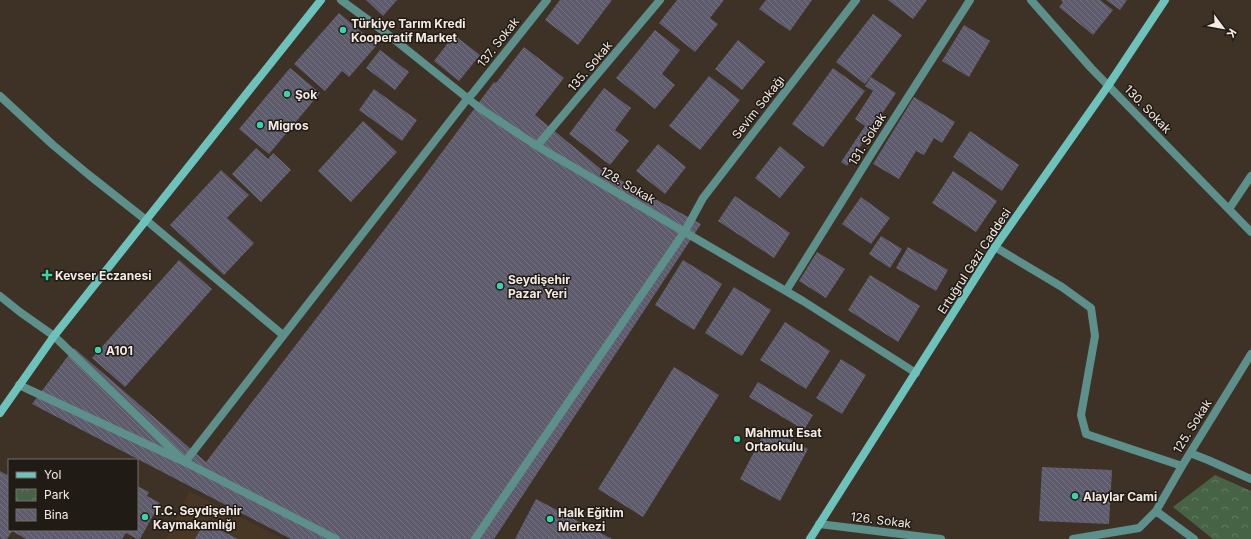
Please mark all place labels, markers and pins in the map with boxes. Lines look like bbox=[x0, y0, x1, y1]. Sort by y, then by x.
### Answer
place label: Türkiye Tarım Kredi Kooperatif Market bbox=[351, 16, 465, 45]
marker: Türkiye Tarım Kredi Kooperatif Market bbox=[338, 25, 348, 35]
place label: Şok bbox=[295, 87, 317, 102]
marker: Şok bbox=[282, 89, 292, 99]
place label: Migros bbox=[268, 118, 309, 133]
marker: Migros bbox=[255, 120, 265, 130]
place label: Kevser Eczanesi bbox=[55, 268, 151, 283]
marker: Kevser Eczanesi bbox=[42, 270, 52, 280]
place label: Seydişehir Pazar Yeri bbox=[508, 272, 570, 301]
marker: Seydişehir Pazar Yeri bbox=[495, 281, 505, 291]
place label: A101 bbox=[106, 343, 133, 358]
marker: A101 bbox=[93, 345, 103, 355]
place label: Mahmut Esat Ortaokulu bbox=[745, 425, 822, 454]
marker: Mahmut Esat Ortaokulu bbox=[732, 434, 742, 444]
place label: Alaylar Cami bbox=[1083, 489, 1157, 504]
marker: Alaylar Cami bbox=[1070, 491, 1080, 501]
place label: T.C. Seydişehir Kaymakamlığı bbox=[153, 503, 242, 532]
place label: Halk Eğitim Merkezi bbox=[558, 505, 624, 534]
marker: T.C. Seydişehir Kaymakamlığı bbox=[140, 512, 150, 522]
marker: Halk Eğitim Merkezi bbox=[545, 514, 555, 524]

